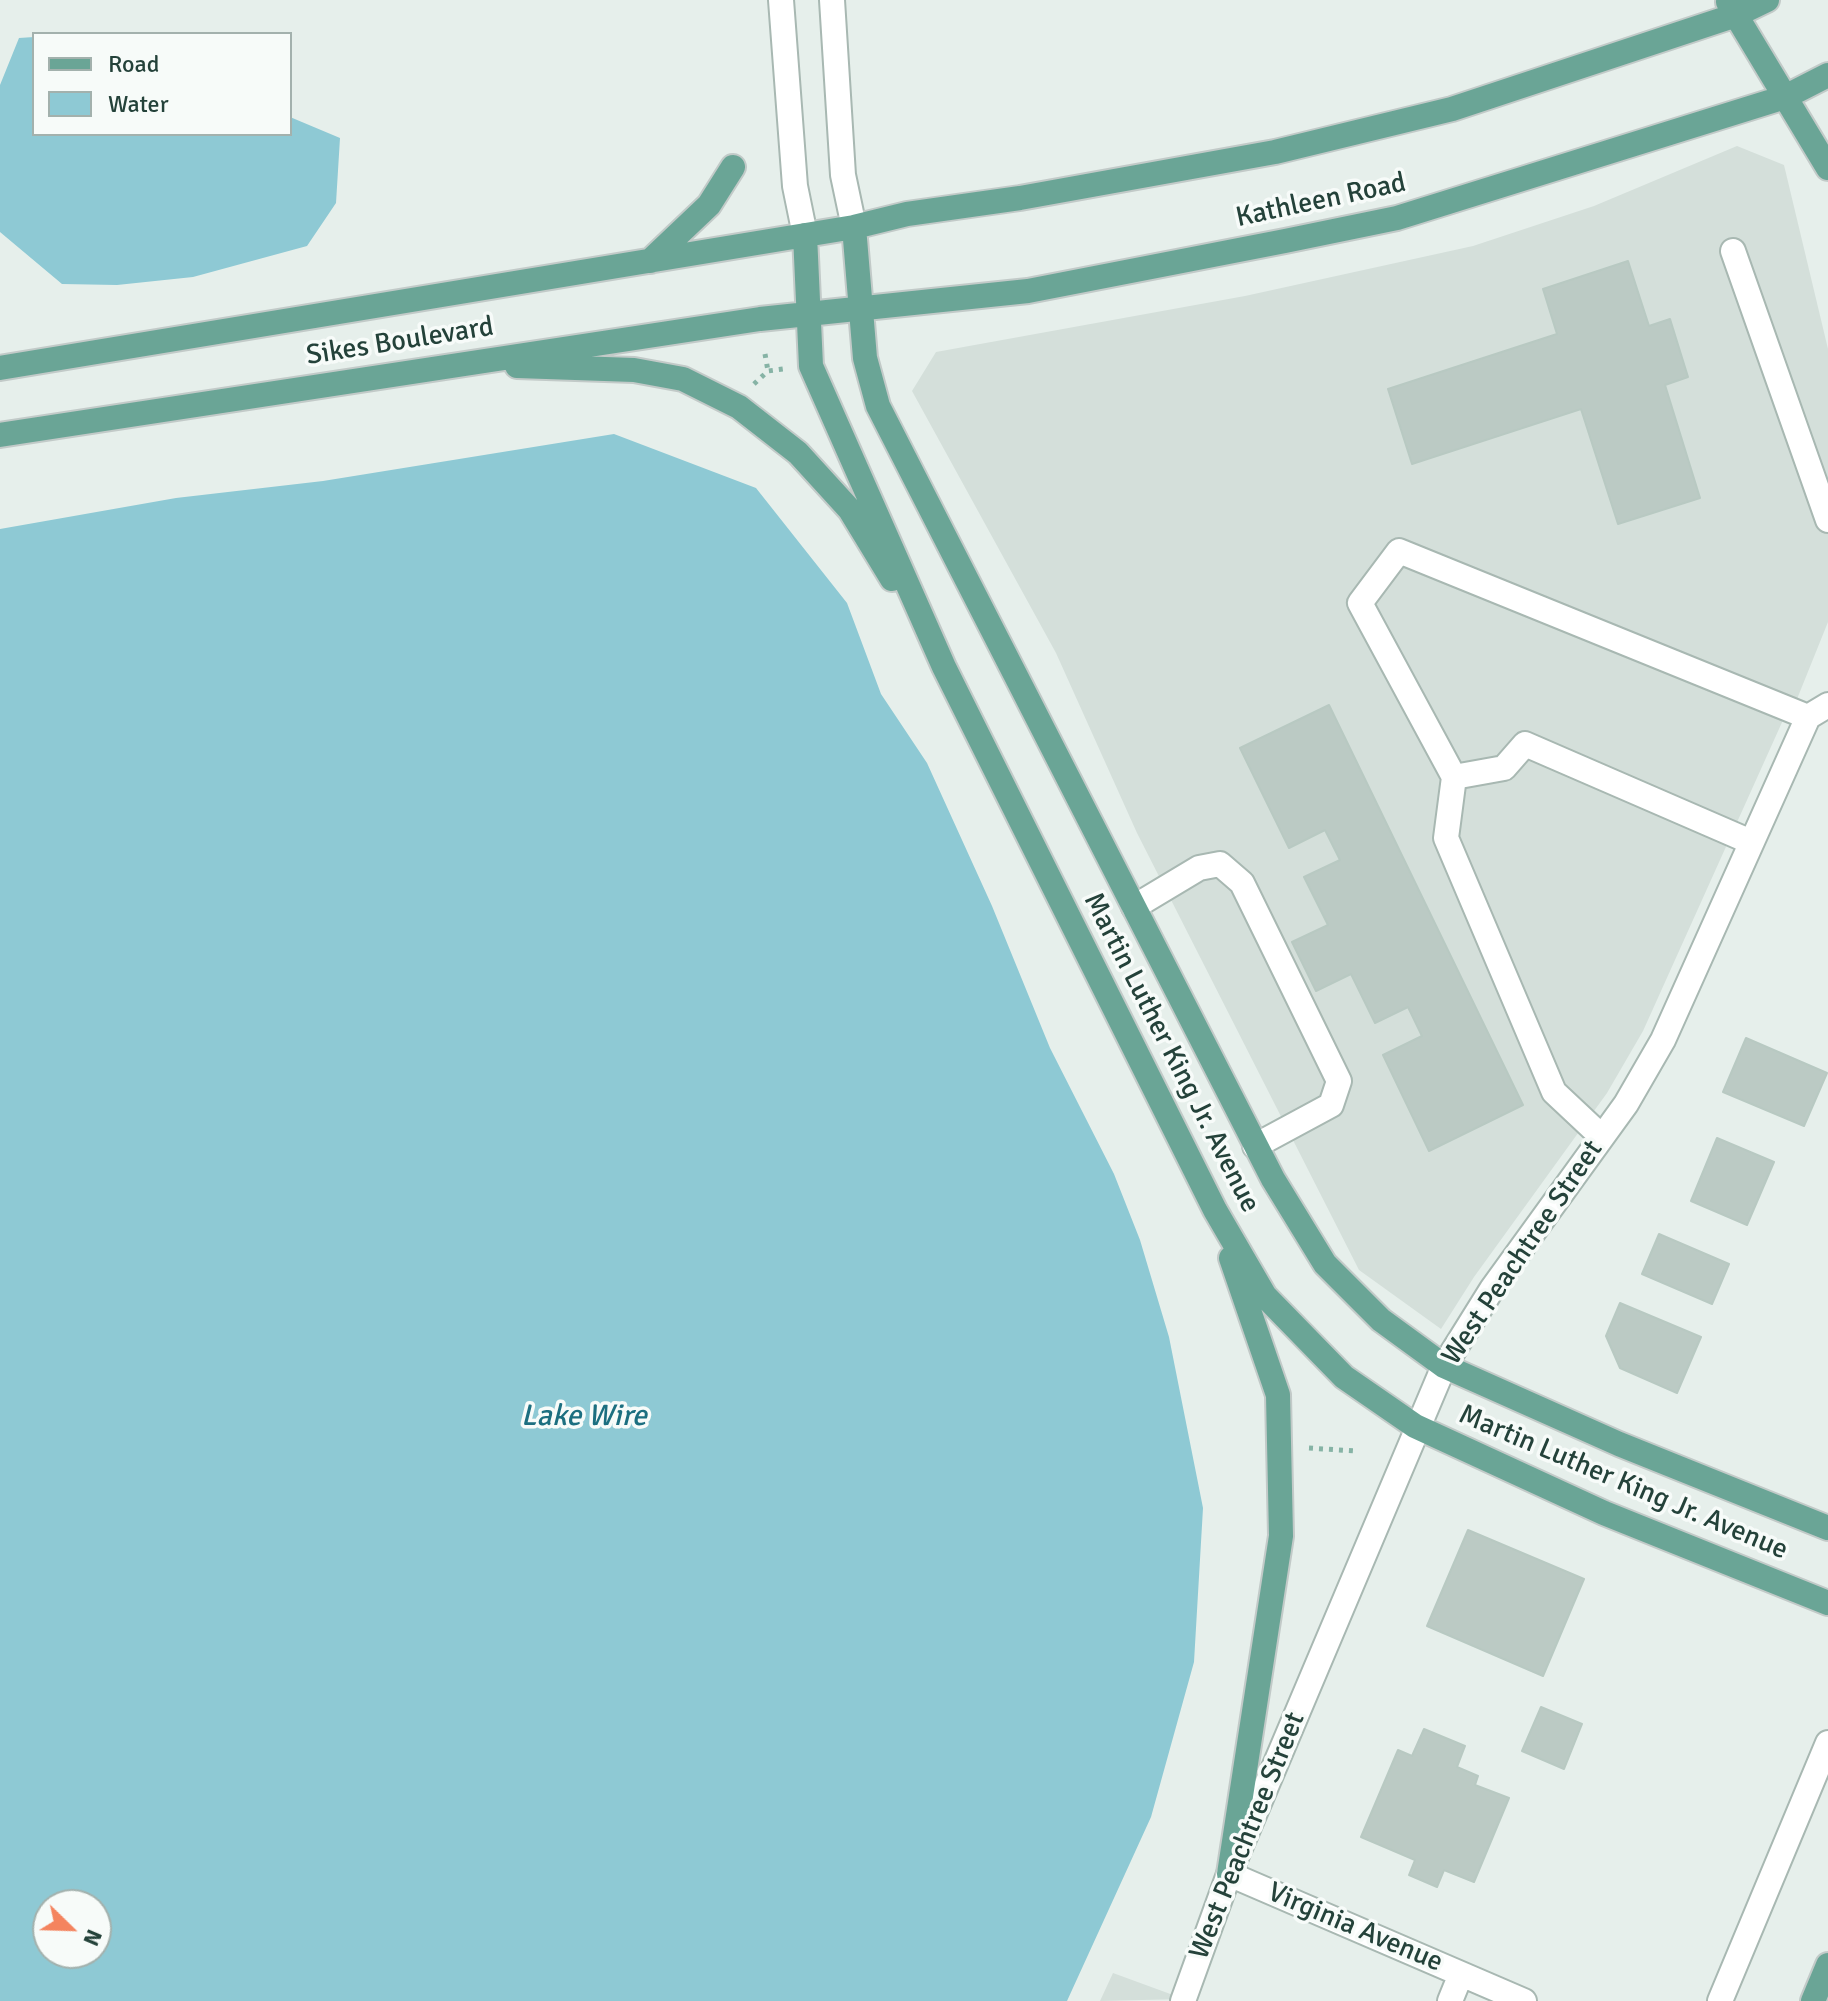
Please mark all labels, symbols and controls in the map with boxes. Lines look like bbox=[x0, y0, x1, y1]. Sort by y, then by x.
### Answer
legend bbox=[32, 32, 292, 136]
text: Road bbox=[108, 49, 159, 79]
text: Water bbox=[108, 89, 168, 119]
street label: Kathleen Road bbox=[1233, 167, 1409, 235]
street label: Sikes Boulevard bbox=[304, 311, 496, 373]
street label: Martin Luther King Jr. Avenue bbox=[1076, 888, 1266, 1218]
street label: West Peachtree Street bbox=[1435, 1134, 1611, 1372]
street label: Martin Luther King Jr. Avenue bbox=[1453, 1398, 1793, 1568]
water label: Lake Wire bbox=[521, 1399, 647, 1435]
street label: West Peachtree Street bbox=[1183, 1708, 1313, 1964]
street label: Virginia Avenue bbox=[1262, 1876, 1448, 1980]
north arrow bbox=[32, 1889, 112, 1969]
text: N bbox=[77, 1925, 108, 1950]

